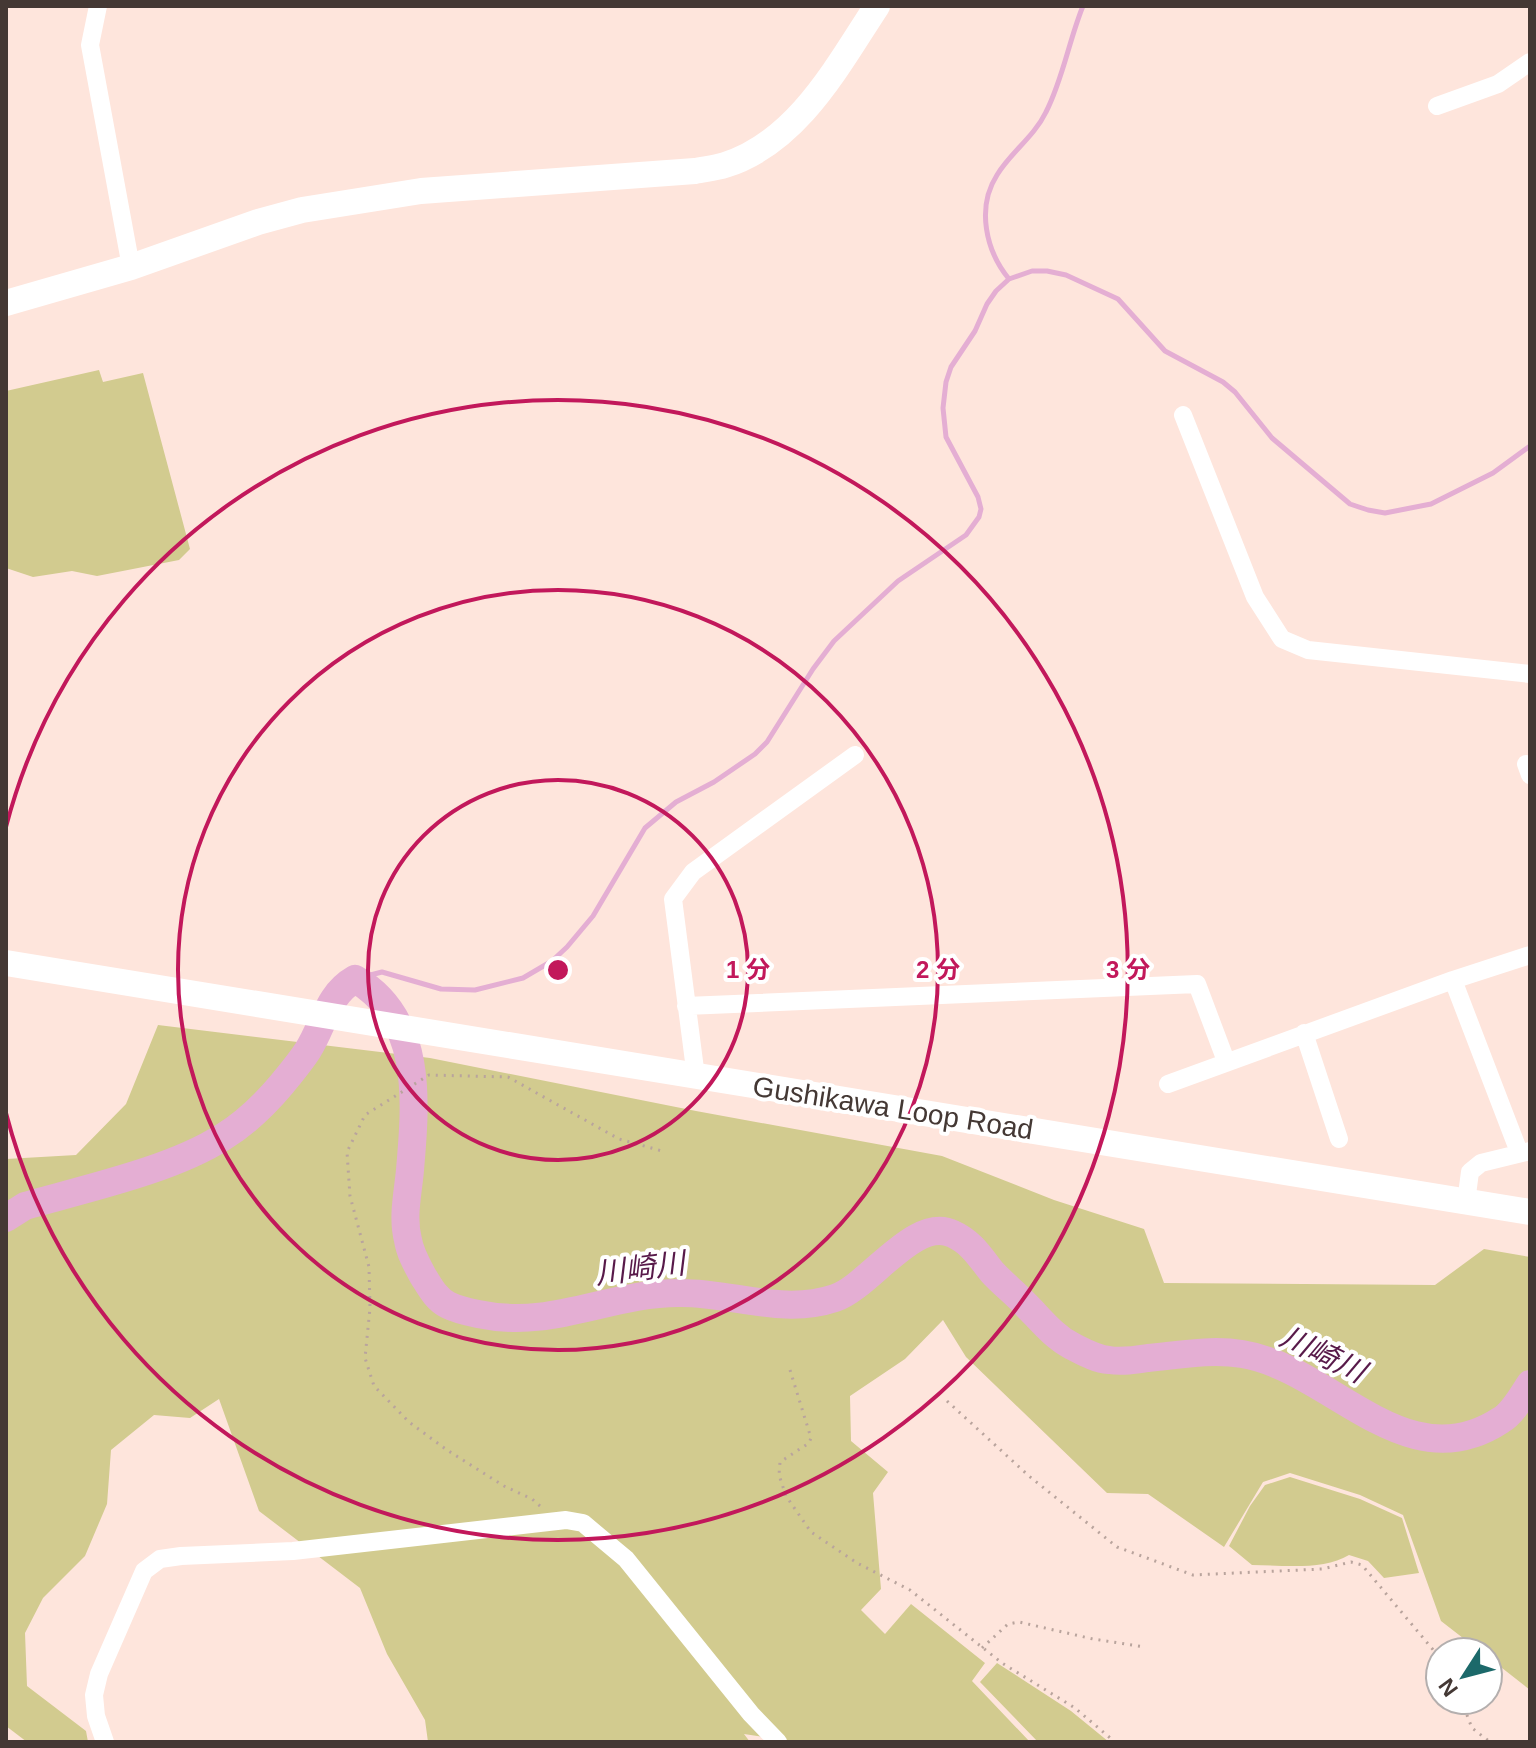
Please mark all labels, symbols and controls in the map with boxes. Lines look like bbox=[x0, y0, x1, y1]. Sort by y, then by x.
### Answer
centre of rings bbox=[544, 956, 572, 984]
text: 1 分 bbox=[726, 956, 770, 983]
text: 2 分 bbox=[916, 956, 960, 983]
text: 3 分 bbox=[1106, 956, 1150, 983]
street label: Gushikawa Loop Road bbox=[751, 1071, 1035, 1145]
water label: 川崎川 bbox=[593, 1246, 690, 1290]
water label: 川崎川 bbox=[1275, 1319, 1373, 1390]
north arrow bbox=[1424, 1636, 1504, 1716]
text: N bbox=[1433, 1674, 1463, 1701]

